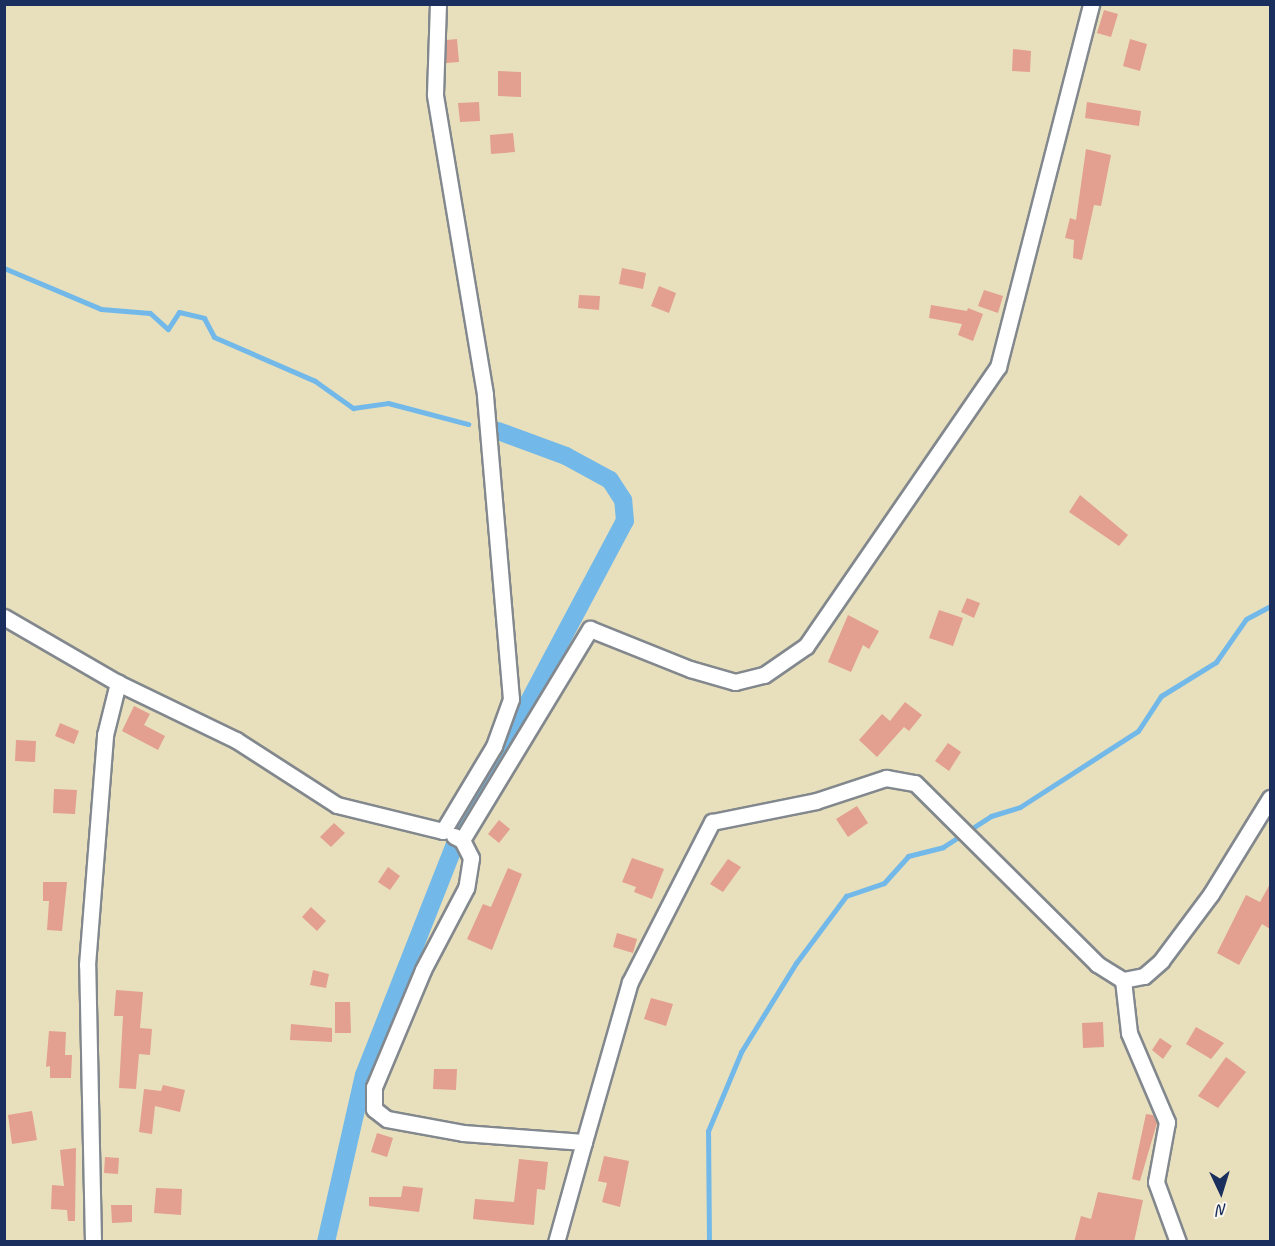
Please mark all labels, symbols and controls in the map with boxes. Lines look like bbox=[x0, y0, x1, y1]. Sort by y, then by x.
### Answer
north arrow bbox=[1191, 1162, 1251, 1222]
text: N bbox=[1217, 1200, 1228, 1220]

